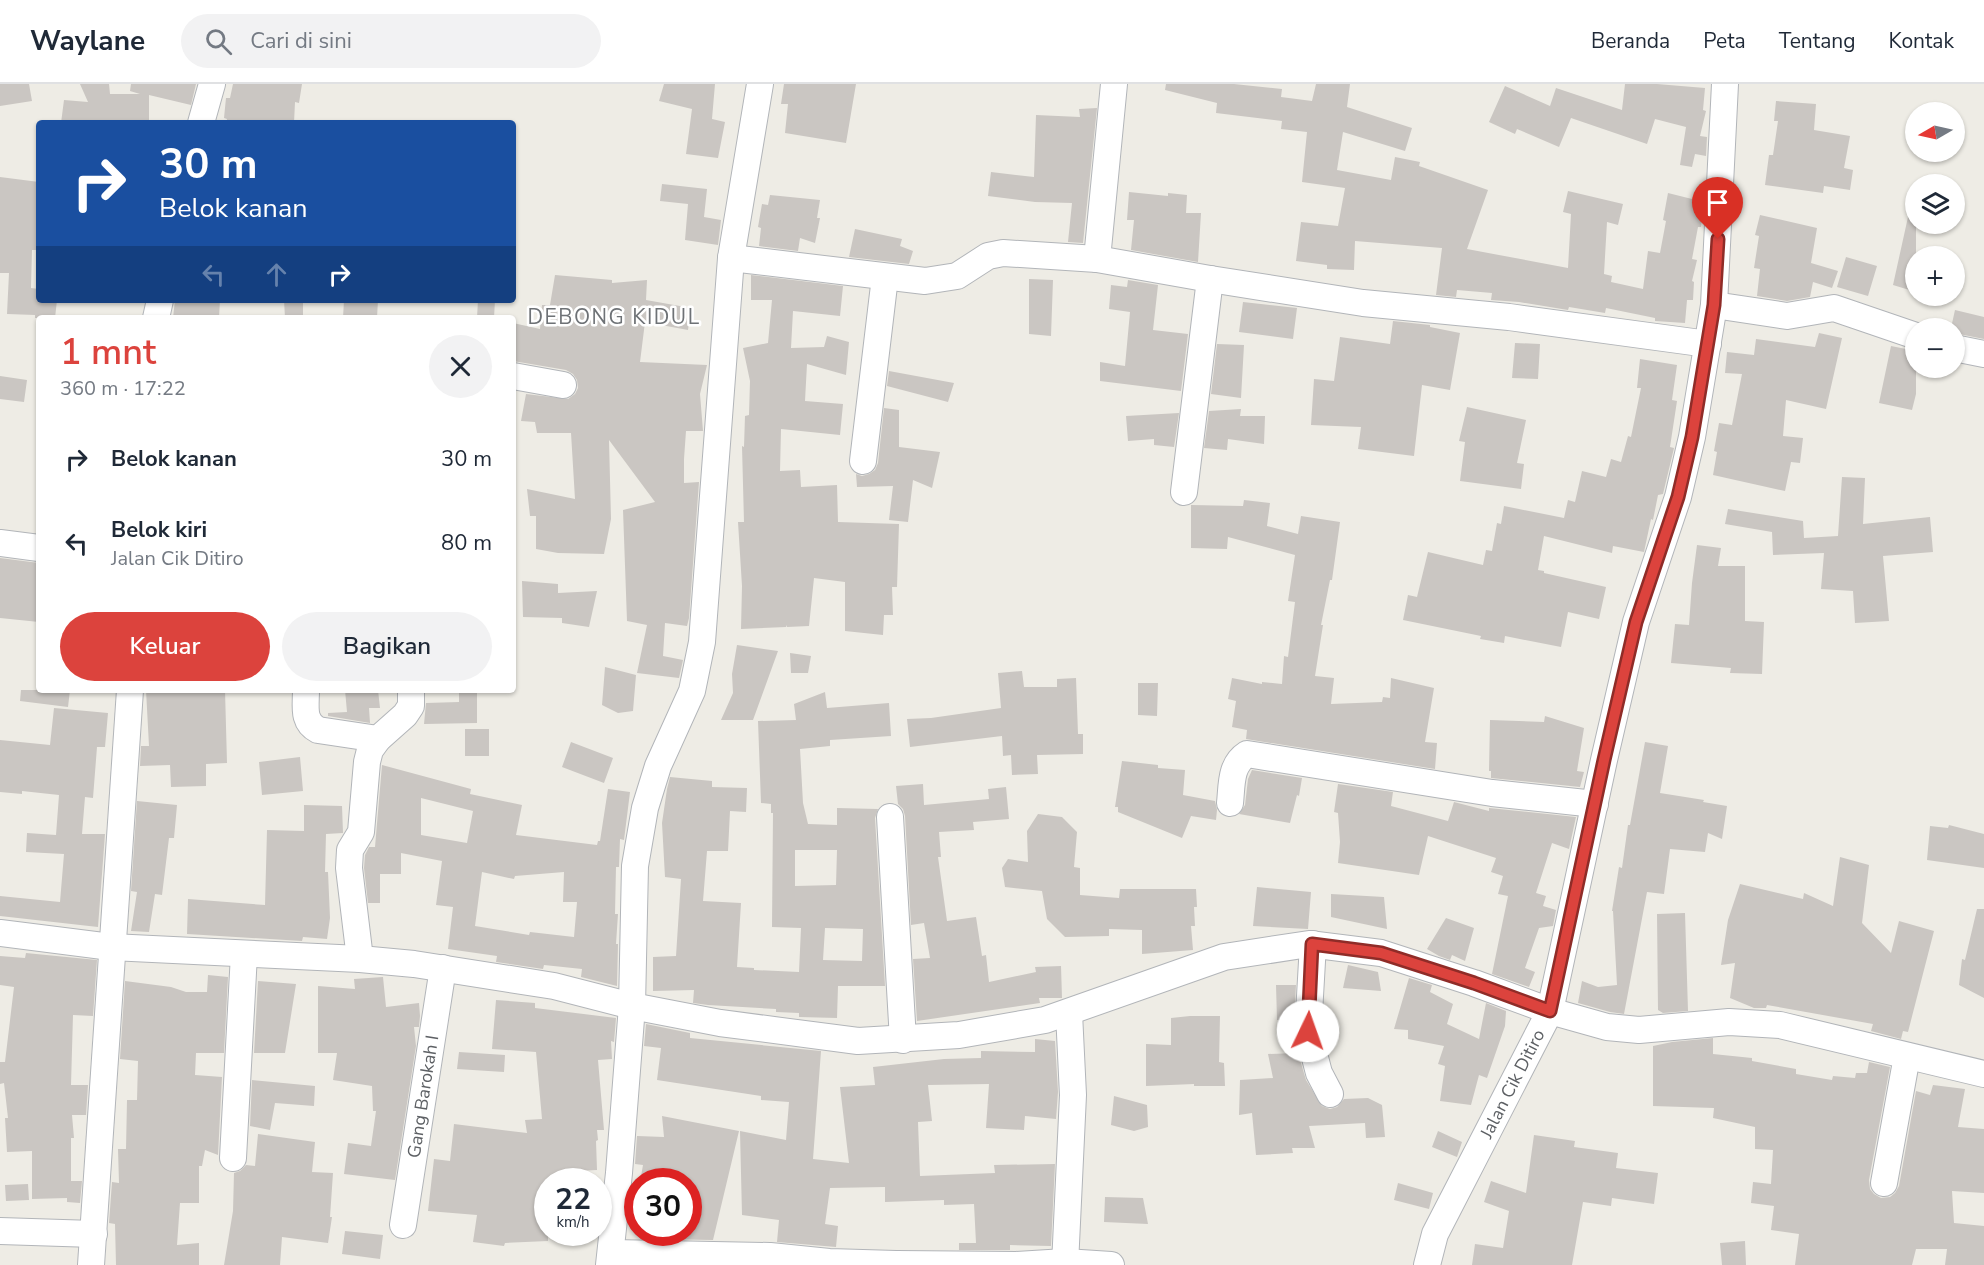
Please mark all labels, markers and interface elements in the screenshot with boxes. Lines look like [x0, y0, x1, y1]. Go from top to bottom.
search box [181, 14, 601, 68]
text: Waylane [30, 22, 145, 60]
icon: search [202, 25, 235, 58]
text: Cari di sini [250, 26, 352, 56]
text: Beranda [1591, 27, 1670, 55]
text: Peta [1703, 27, 1746, 55]
text: Tentang [1779, 27, 1856, 55]
text: Kontak [1889, 27, 1954, 55]
north arrow [1905, 102, 1965, 162]
map controls [1905, 102, 1965, 378]
text: 30 m [159, 136, 258, 193]
icon: right [60, 144, 138, 222]
button: layers [1905, 174, 1965, 234]
pin [1692, 177, 1743, 239]
icon: arrive [1701, 186, 1734, 219]
text: Belok kanan [159, 190, 308, 227]
button: + [1905, 246, 1965, 306]
icon: left [197, 258, 230, 291]
icon: ahead [260, 258, 293, 291]
icon: right [323, 258, 356, 291]
district label: DEBONG KIDUL [527, 303, 701, 331]
button: − [1905, 318, 1965, 378]
text: 1 mnt [60, 328, 156, 377]
button: close [429, 335, 492, 398]
text: 360 m · 17:22 [60, 375, 186, 402]
icon: right [60, 443, 93, 476]
text: Belok kanan [111, 444, 237, 474]
text: 30 m [441, 444, 492, 474]
text: Belok kiri [111, 515, 207, 545]
icon: left [60, 527, 93, 560]
text: 80 m [441, 528, 492, 558]
text: Jalan Cik Ditiro [111, 545, 244, 572]
button: Keluar [60, 612, 270, 681]
button: Bagikan [282, 612, 492, 681]
position arrow [1276, 999, 1340, 1063]
street label: Jalan Cik Ditiro [1474, 1025, 1551, 1143]
street label: Gang Barokah I [402, 1033, 444, 1160]
speed limit sign: 30 [624, 1168, 702, 1246]
text: 22 [555, 1179, 591, 1220]
text: km/h [556, 1212, 590, 1232]

